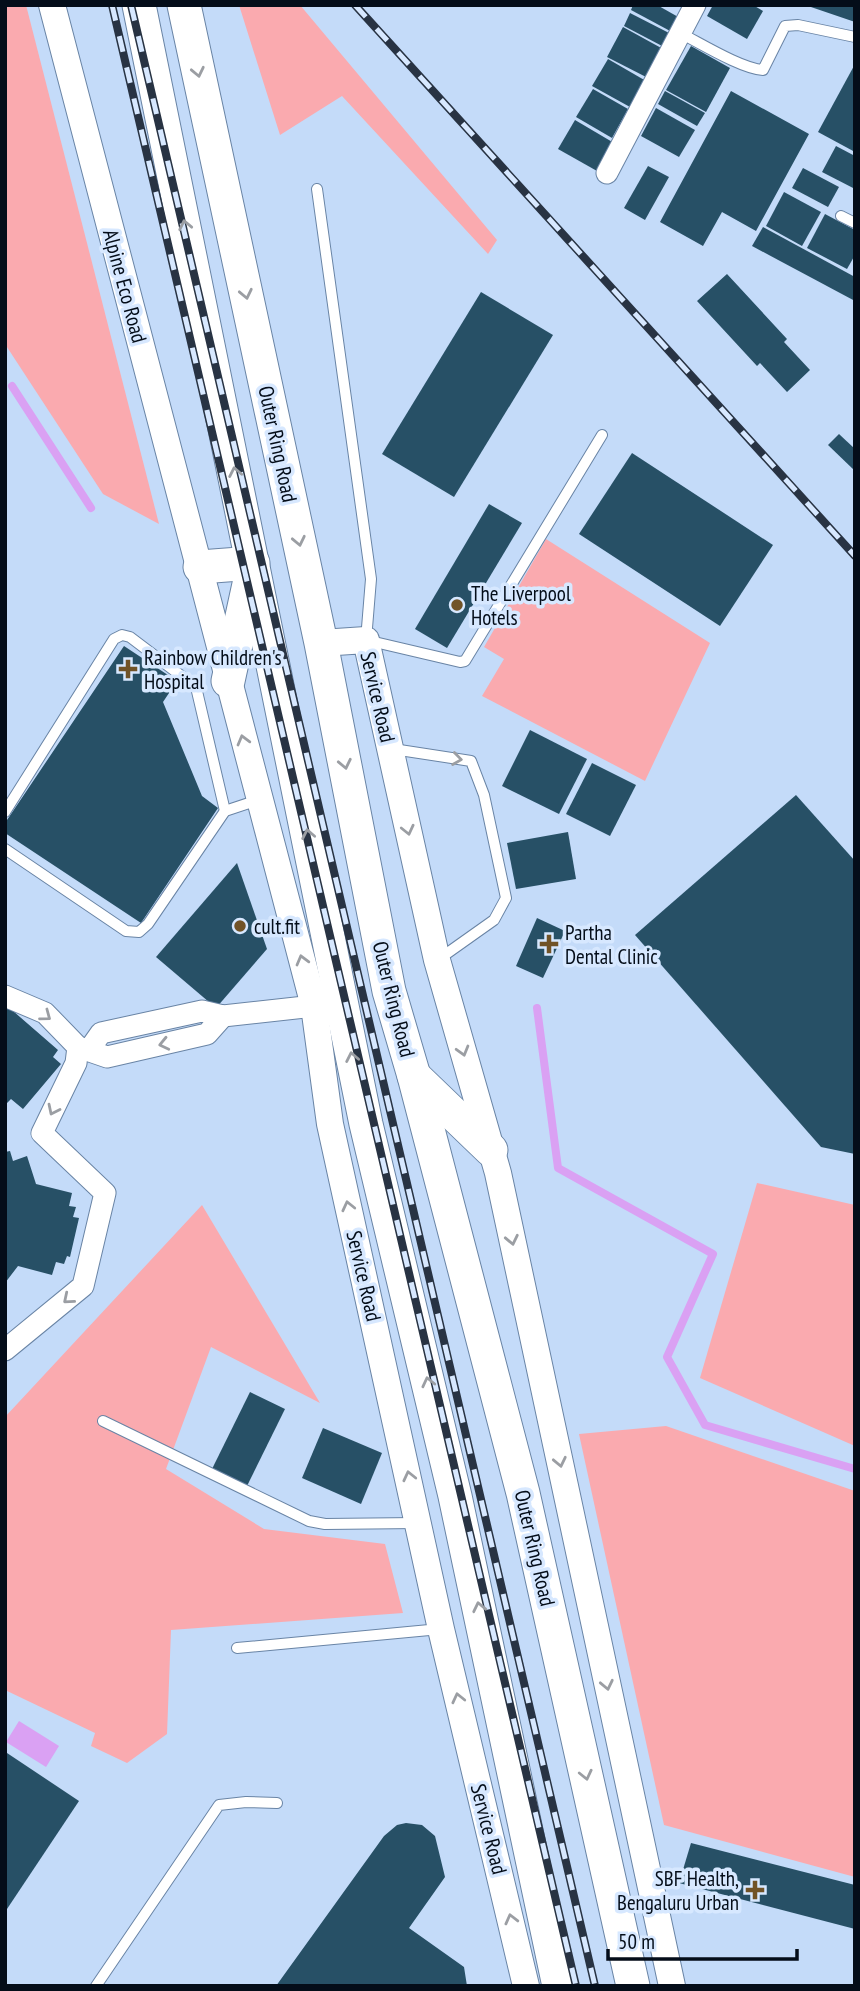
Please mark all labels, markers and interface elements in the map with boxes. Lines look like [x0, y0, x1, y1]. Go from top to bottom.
one-way arrow [190, 66, 204, 78]
one-way arrow [178, 219, 193, 231]
street label: Alpine Eco Road [97, 226, 153, 346]
one-way arrow [237, 288, 252, 300]
street label: Outer Ring Road [252, 383, 304, 505]
one-way arrow [228, 466, 243, 478]
one-way arrow [290, 535, 305, 547]
place label: The Liverpool Hotels [471, 580, 571, 631]
marker: The Liverpool Hotels [449, 597, 465, 613]
place label: Rainbow Children's Hospital [144, 644, 282, 695]
street label: Service Road [354, 649, 402, 745]
marker: Rainbow Children's Hospital [118, 659, 138, 679]
one-way arrow [236, 734, 251, 746]
one-way arrow [452, 751, 463, 766]
one-way arrow [337, 757, 351, 769]
one-way arrow [400, 824, 415, 836]
one-way arrow [301, 828, 316, 840]
place label: cult.fit [254, 913, 300, 940]
marker: cult.fit [232, 918, 248, 934]
place label: Partha Dental Clinic [565, 919, 658, 970]
marker: Partha Dental Clinic [539, 934, 559, 954]
street label: Outer Ring Road [367, 938, 421, 1060]
one-way arrow [295, 954, 310, 966]
one-way arrow [38, 1008, 50, 1020]
one-way arrow [158, 1035, 170, 1050]
one-way arrow [455, 1045, 469, 1057]
one-way arrow [346, 1051, 361, 1063]
one-way arrow [47, 1103, 61, 1115]
one-way arrow [342, 1200, 357, 1212]
street label: Service Road [340, 1228, 388, 1324]
one-way arrow [504, 1234, 519, 1246]
one-way arrow [63, 1290, 75, 1303]
one-way arrow [422, 1376, 436, 1388]
one-way arrow [551, 1456, 566, 1468]
one-way arrow [402, 1470, 417, 1482]
street label: Outer Ring Road [509, 1487, 561, 1609]
one-way arrow [473, 1601, 488, 1613]
one-way arrow [599, 1679, 614, 1691]
one-way arrow [451, 1692, 466, 1704]
one-way arrow [577, 1769, 592, 1781]
street label: Service Road [465, 1781, 513, 1877]
place label: SBF Health, Bengaluru Urban [617, 1865, 739, 1916]
marker: SBF Health, Bengaluru Urban [745, 1880, 765, 1900]
one-way arrow [505, 1913, 519, 1925]
scale bar [608, 1918, 797, 1962]
text: 50 m [618, 1928, 655, 1955]

